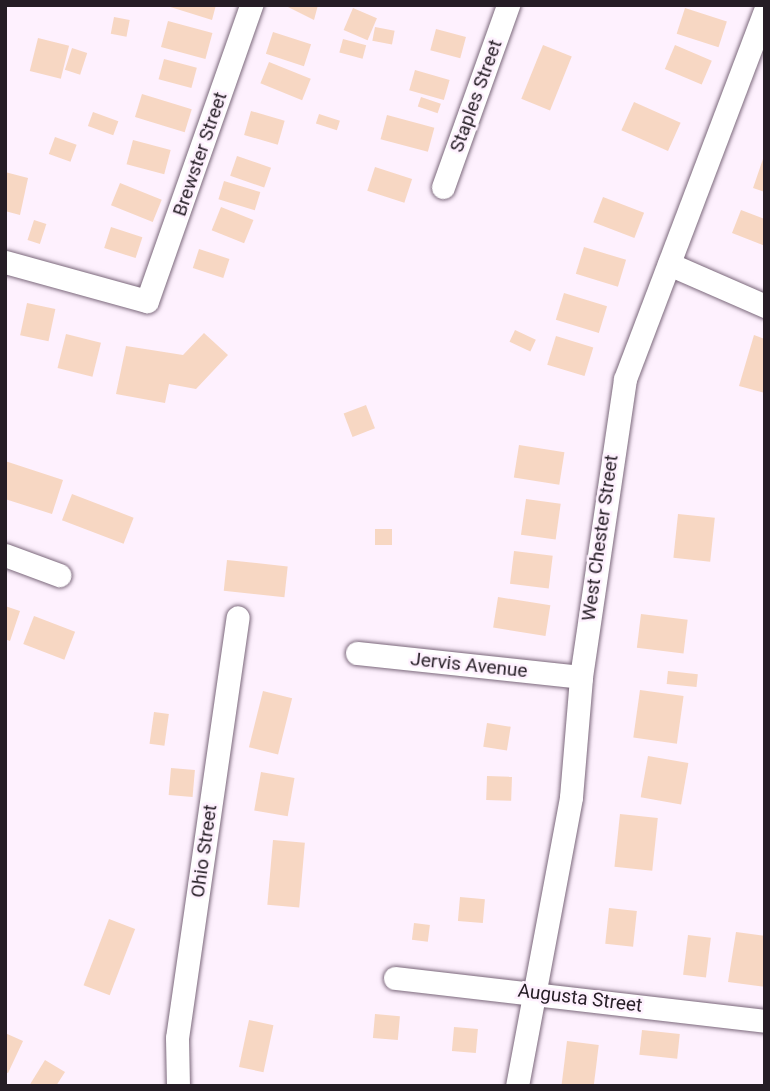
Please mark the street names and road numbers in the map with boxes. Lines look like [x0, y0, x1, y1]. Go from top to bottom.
street label: Staples Street [445, 37, 507, 155]
street label: Brewster Street [168, 89, 232, 219]
street label: West Chester Street [577, 453, 623, 623]
street label: Jervis Avenue [409, 648, 529, 682]
street label: Ohio Street [186, 803, 222, 899]
street label: Augusta Street [517, 979, 643, 1017]

